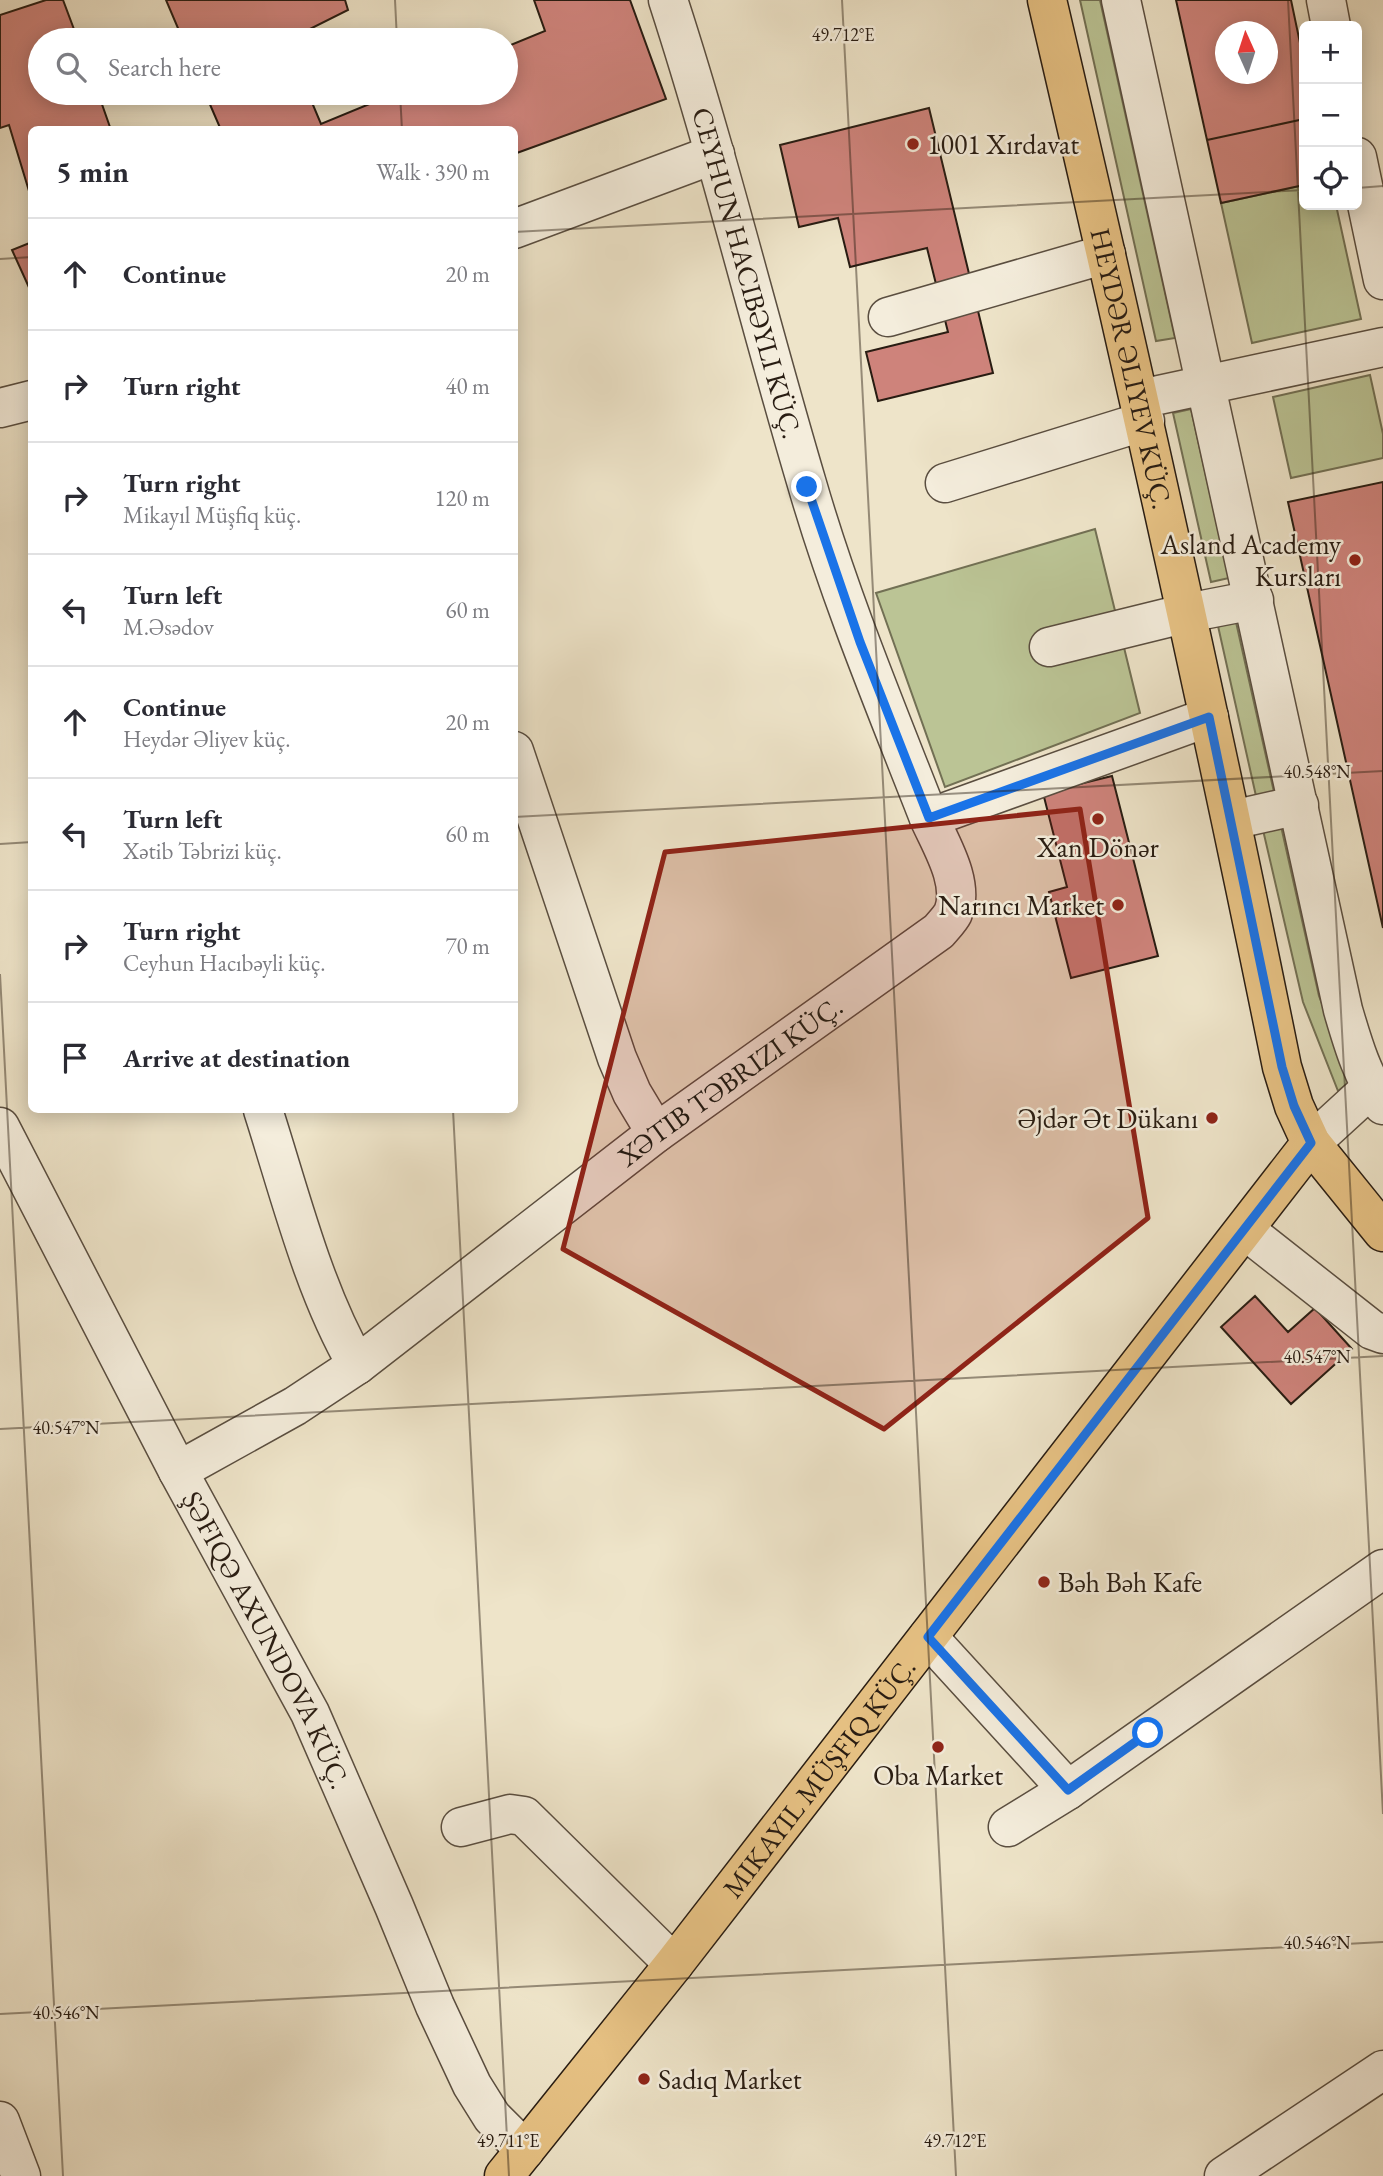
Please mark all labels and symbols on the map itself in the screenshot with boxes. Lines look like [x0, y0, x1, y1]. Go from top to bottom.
north arrow [1215, 21, 1278, 84]
text: 49.712°E [812, 23, 874, 46]
street label: CEYHUN HACIBƏYLI KÜÇ. [684, 103, 811, 442]
place label: 1001 Xırdavat [927, 126, 1079, 162]
marker: 1001 Xırdavat [905, 136, 921, 152]
street label: HEYDƏR ƏLIYEV KÜÇ. [1082, 224, 1181, 512]
route end [791, 471, 822, 502]
place label: Asland Academy Kursları [1160, 526, 1342, 594]
marker: Asland Academy Kursları [1347, 552, 1363, 568]
text: 40.548°N [1284, 760, 1351, 783]
marker: Xan Dönər [1090, 811, 1106, 827]
place label: Xan Dönər [1036, 829, 1160, 865]
place label: Narıncı Market [938, 887, 1104, 923]
marker: Narıncı Market [1110, 897, 1126, 913]
street label: XƏTIB TƏBRIZI KÜÇ. [609, 988, 849, 1175]
place label: Əjdər Ət Dükanı [1018, 1100, 1198, 1136]
marker: Əjdər Ət Dükanı [1204, 1110, 1220, 1126]
text: 40.547°N [1284, 1345, 1351, 1368]
text: 40.547°N [33, 1416, 100, 1439]
street label: ŞƏFIQƏ AXUNDOVA KÜÇ. [174, 1484, 359, 1794]
place label: Bəh Bəh Kafe [1058, 1564, 1202, 1600]
marker: Bəh Bəh Kafe [1036, 1574, 1052, 1590]
street label: MIKAYIL MÜŞFIQ KÜÇ. [714, 1650, 923, 1905]
route start [1132, 1717, 1163, 1748]
marker: Oba Market [930, 1739, 946, 1755]
place label: Oba Market [873, 1757, 1003, 1793]
text: 40.546°N [1284, 1931, 1351, 1954]
text: 40.546°N [33, 2001, 100, 2024]
place label: Sadıq Market [658, 2061, 802, 2097]
marker: Sadıq Market [636, 2071, 652, 2087]
text: 49.711°E [477, 2129, 539, 2152]
text: 49.712°E [924, 2129, 986, 2152]

